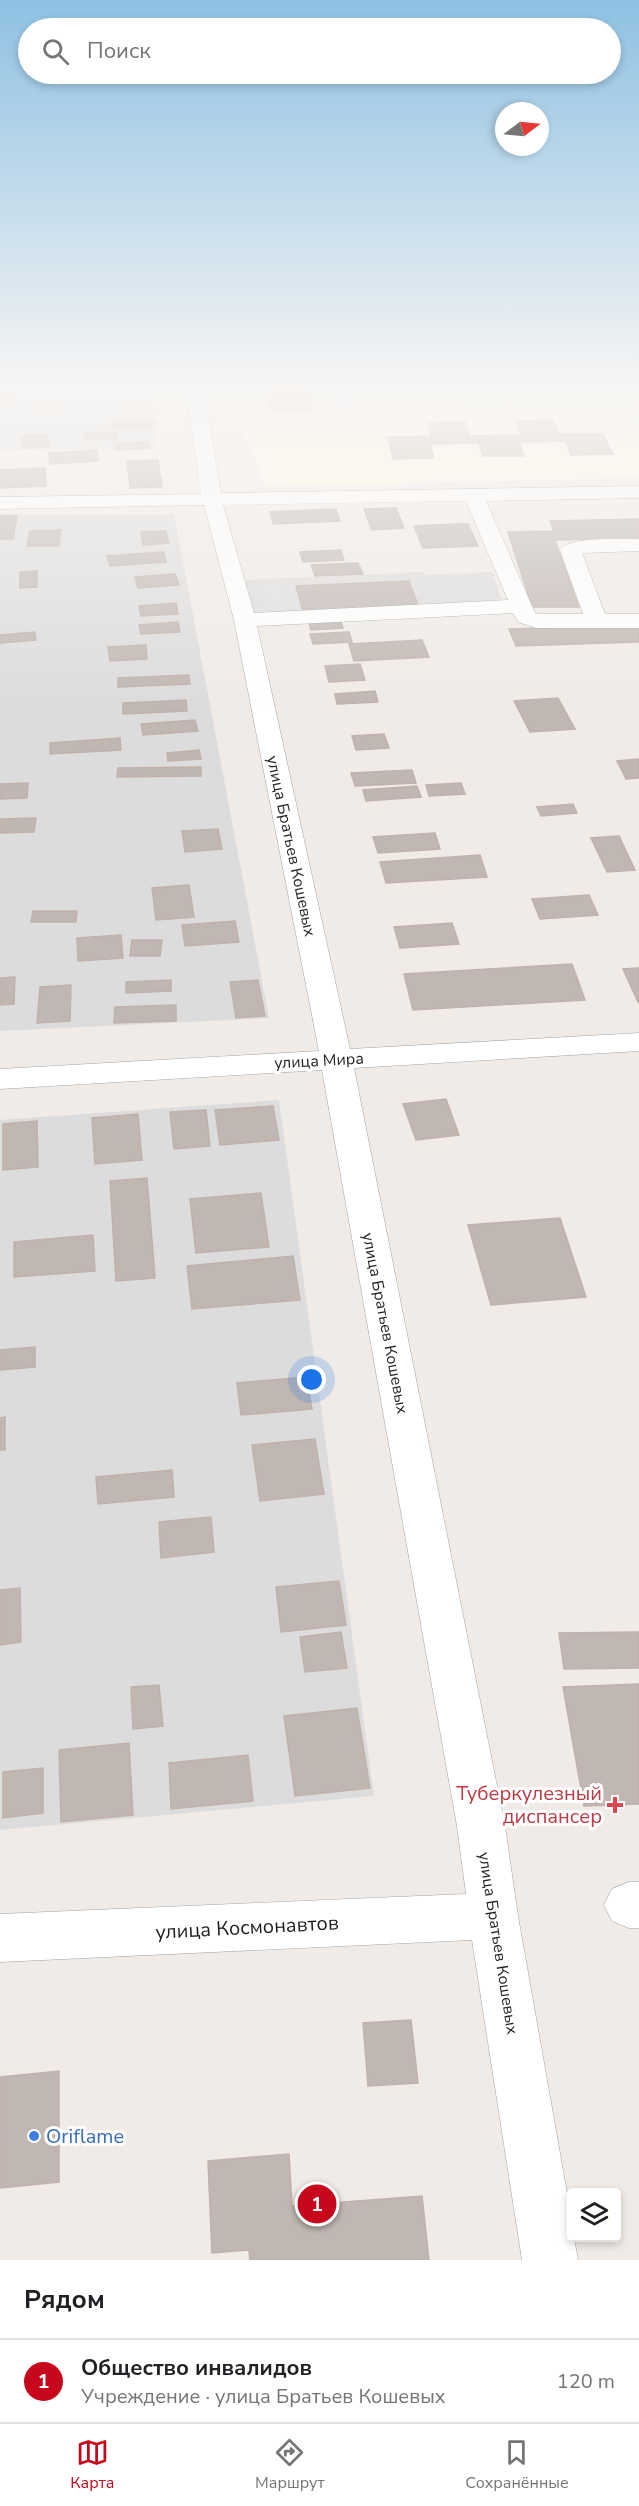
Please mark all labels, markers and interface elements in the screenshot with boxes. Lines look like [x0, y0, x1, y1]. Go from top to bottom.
search box [18, 18, 621, 84]
icon: search [39, 35, 72, 68]
text: Поиск [87, 36, 151, 66]
north arrow [495, 102, 549, 156]
street label: улица Братьев Кошевых [261, 754, 321, 939]
street label: улица Мира [274, 1048, 365, 1074]
street label: улица Братьев Кошевых [357, 1231, 413, 1416]
your location [297, 1365, 326, 1394]
place label: Туберкулезный диспансер [456, 1780, 602, 1830]
marker: Туберкулезный диспансер [606, 1796, 624, 1814]
street label: улица Братьев Кошевых [473, 1850, 523, 2036]
street label: улица Космонавтов [155, 1909, 339, 1946]
place label: Oriflame [46, 2123, 124, 2150]
marker: Oriflame [27, 2129, 41, 2143]
pin: 1 [298, 2182, 336, 2226]
map controls [567, 2188, 621, 2242]
button: layers [567, 2188, 621, 2242]
text: Рядом [24, 2282, 105, 2317]
text: Общество инвалидов [81, 2353, 312, 2383]
text: 1 [38, 2368, 50, 2395]
text: 120 m [557, 2368, 615, 2395]
text: Учреждение · улица Братьев Кошевых [81, 2383, 445, 2410]
tab: Карта [70, 2436, 114, 2494]
tab: Маршрут [255, 2436, 325, 2494]
tab: Сохранённые [465, 2436, 569, 2494]

